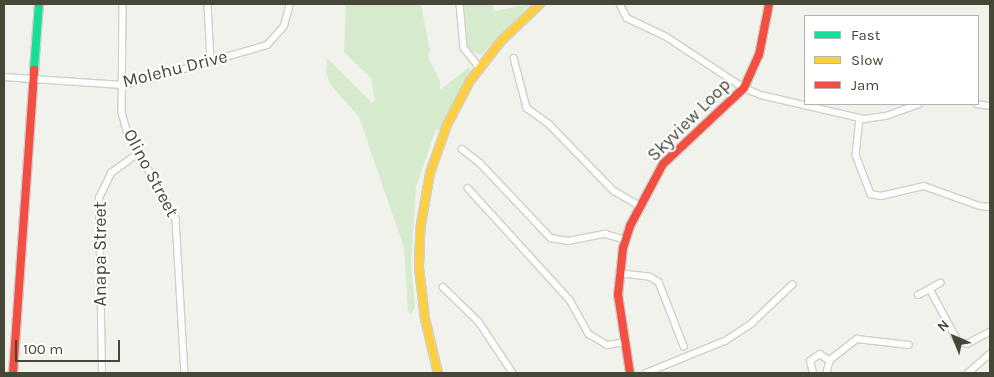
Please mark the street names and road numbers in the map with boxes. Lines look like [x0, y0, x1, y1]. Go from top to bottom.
street label: Molehu Drive [120, 46, 230, 92]
street label: Skyview Loop [643, 74, 735, 166]
street label: Olino Street [119, 125, 183, 221]
street label: Anapa Street [89, 201, 111, 307]

